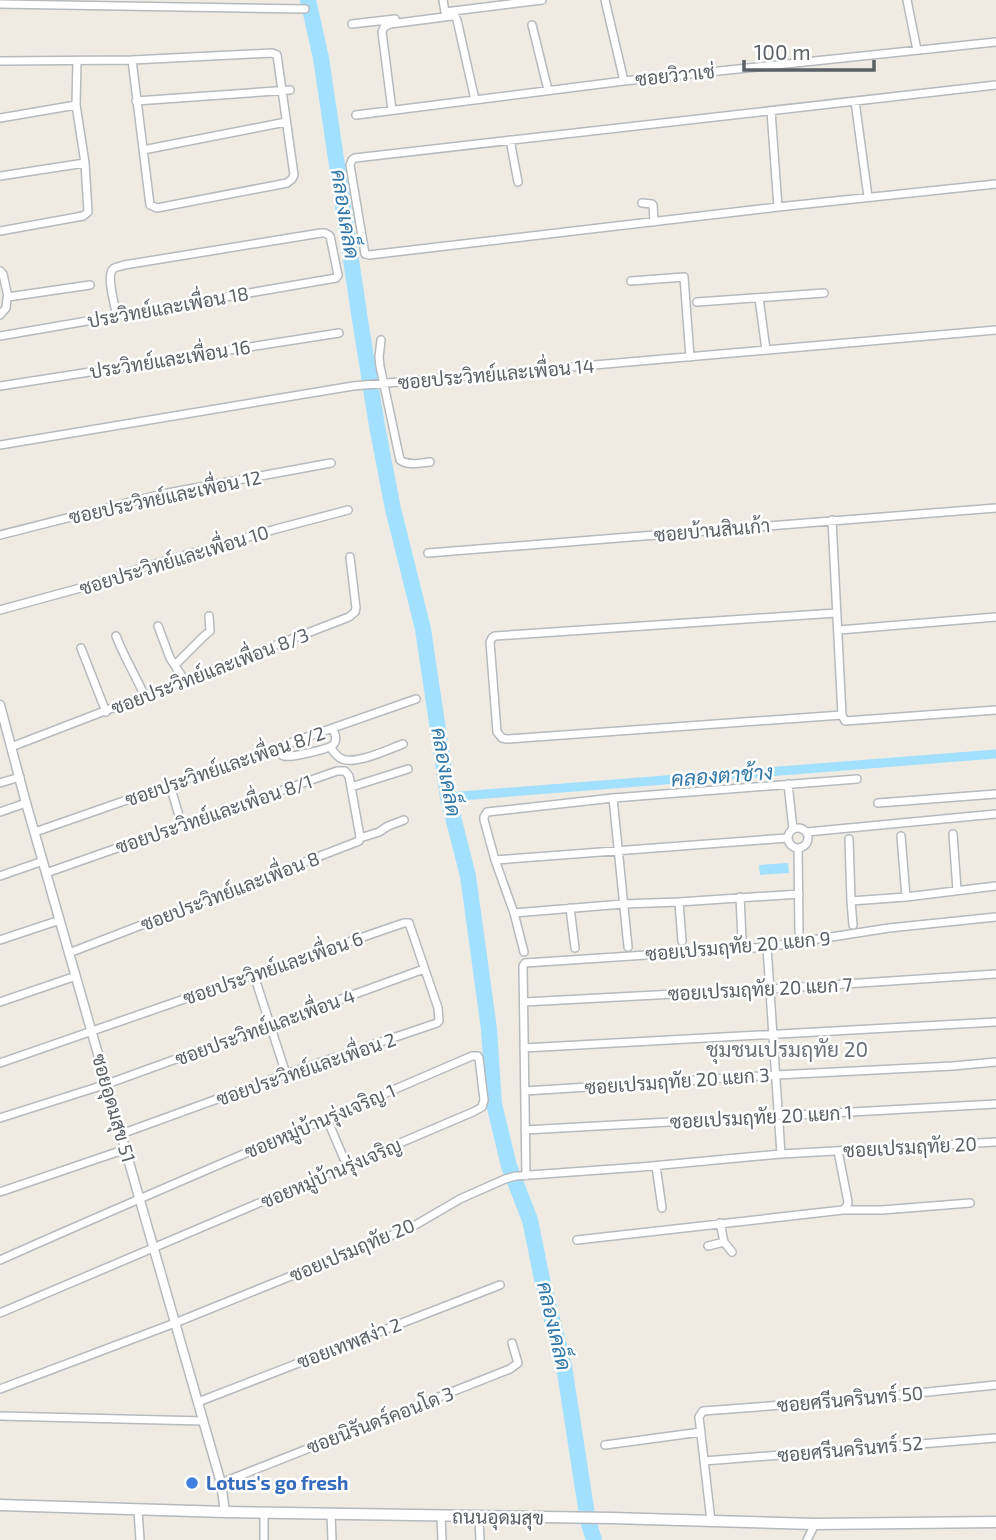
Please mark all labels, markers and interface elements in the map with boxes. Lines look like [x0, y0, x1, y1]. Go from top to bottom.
scale bar [744, 28, 874, 72]
text: 100 m [754, 39, 811, 64]
street label: ซอยวิวาเช่ [634, 59, 716, 90]
water label: คลองเคล็ด [327, 167, 367, 260]
street label: ประวิทย์และเพื่อน 18 [85, 276, 250, 332]
street label: ประวิทย์และเพื่อน 16 [87, 329, 252, 383]
street label: ซอยประวิทย์และเพื่อน 14 [396, 348, 595, 394]
street label: ซอยประวิทย์และเพื่อน 12 [66, 460, 263, 528]
street label: ซอยบ้านสินเก้า [653, 513, 771, 546]
street label: ซอยประวิทย์และเพื่อน 10 [75, 515, 271, 599]
street label: ซอยประวิทย์และเพื่อน 8/3 [106, 618, 312, 719]
street label: ซอยประวิทย์และเพื่อน 8/2 [120, 716, 328, 811]
water label: คลองเคล็ด [427, 725, 469, 818]
water label: คลองตาช้าง [670, 758, 774, 791]
street label: ซอยประวิทย์และเพื่อน 8/1 [111, 764, 315, 858]
street label: ซอยประวิทย์และเพื่อน 8 [136, 841, 322, 935]
street label: ซอยประวิทย์และเพื่อน 6 [178, 921, 366, 1009]
street label: ซอยเปรมฤทัย 20 แยก 9 [644, 926, 832, 966]
street label: ซอยเปรมฤทัย 20 แยก 7 [667, 972, 853, 1006]
street label: ซอยประวิทย์และเพื่อน 4 [170, 979, 358, 1070]
street label: ซอยประวิทย์และเพื่อน 2 [211, 1022, 399, 1110]
district label: ชุมชนเปรมฤทัย 20 [706, 1036, 868, 1064]
street label: ซอยอุดมสุข 51 [86, 1051, 141, 1165]
street label: ซอยเปรมฤทัย 20 แยก 3 [584, 1063, 770, 1099]
street label: ซอยหมู่บ้านรุ่งเจริญ 1 [241, 1078, 400, 1166]
street label: ซอยเปรมฤทัย 20 แยก 1 [669, 1100, 853, 1134]
street label: ซอยเปรมฤทัย 20 [843, 1132, 977, 1162]
street label: ซอยหมู่บ้านรุ่งเจริญ [257, 1133, 406, 1215]
street label: ซอยเปรมฤทัย 20 [286, 1213, 418, 1287]
water label: คลองเคล็ด [533, 1279, 579, 1373]
street label: ซอยเทพสง่า 2 [294, 1312, 404, 1373]
street label: ซอยนิรันดร์คอนโด 3 [303, 1381, 457, 1458]
street label: ซอยศรีนครินทร์ 50 [776, 1381, 924, 1416]
street label: ซอยศรีนครินทร์ 52 [776, 1431, 924, 1466]
place label: Lotus's go fresh [206, 1471, 349, 1494]
marker: Lotus's go fresh [184, 1475, 200, 1491]
street label: ถนนอุดมสุข [452, 1504, 544, 1531]

